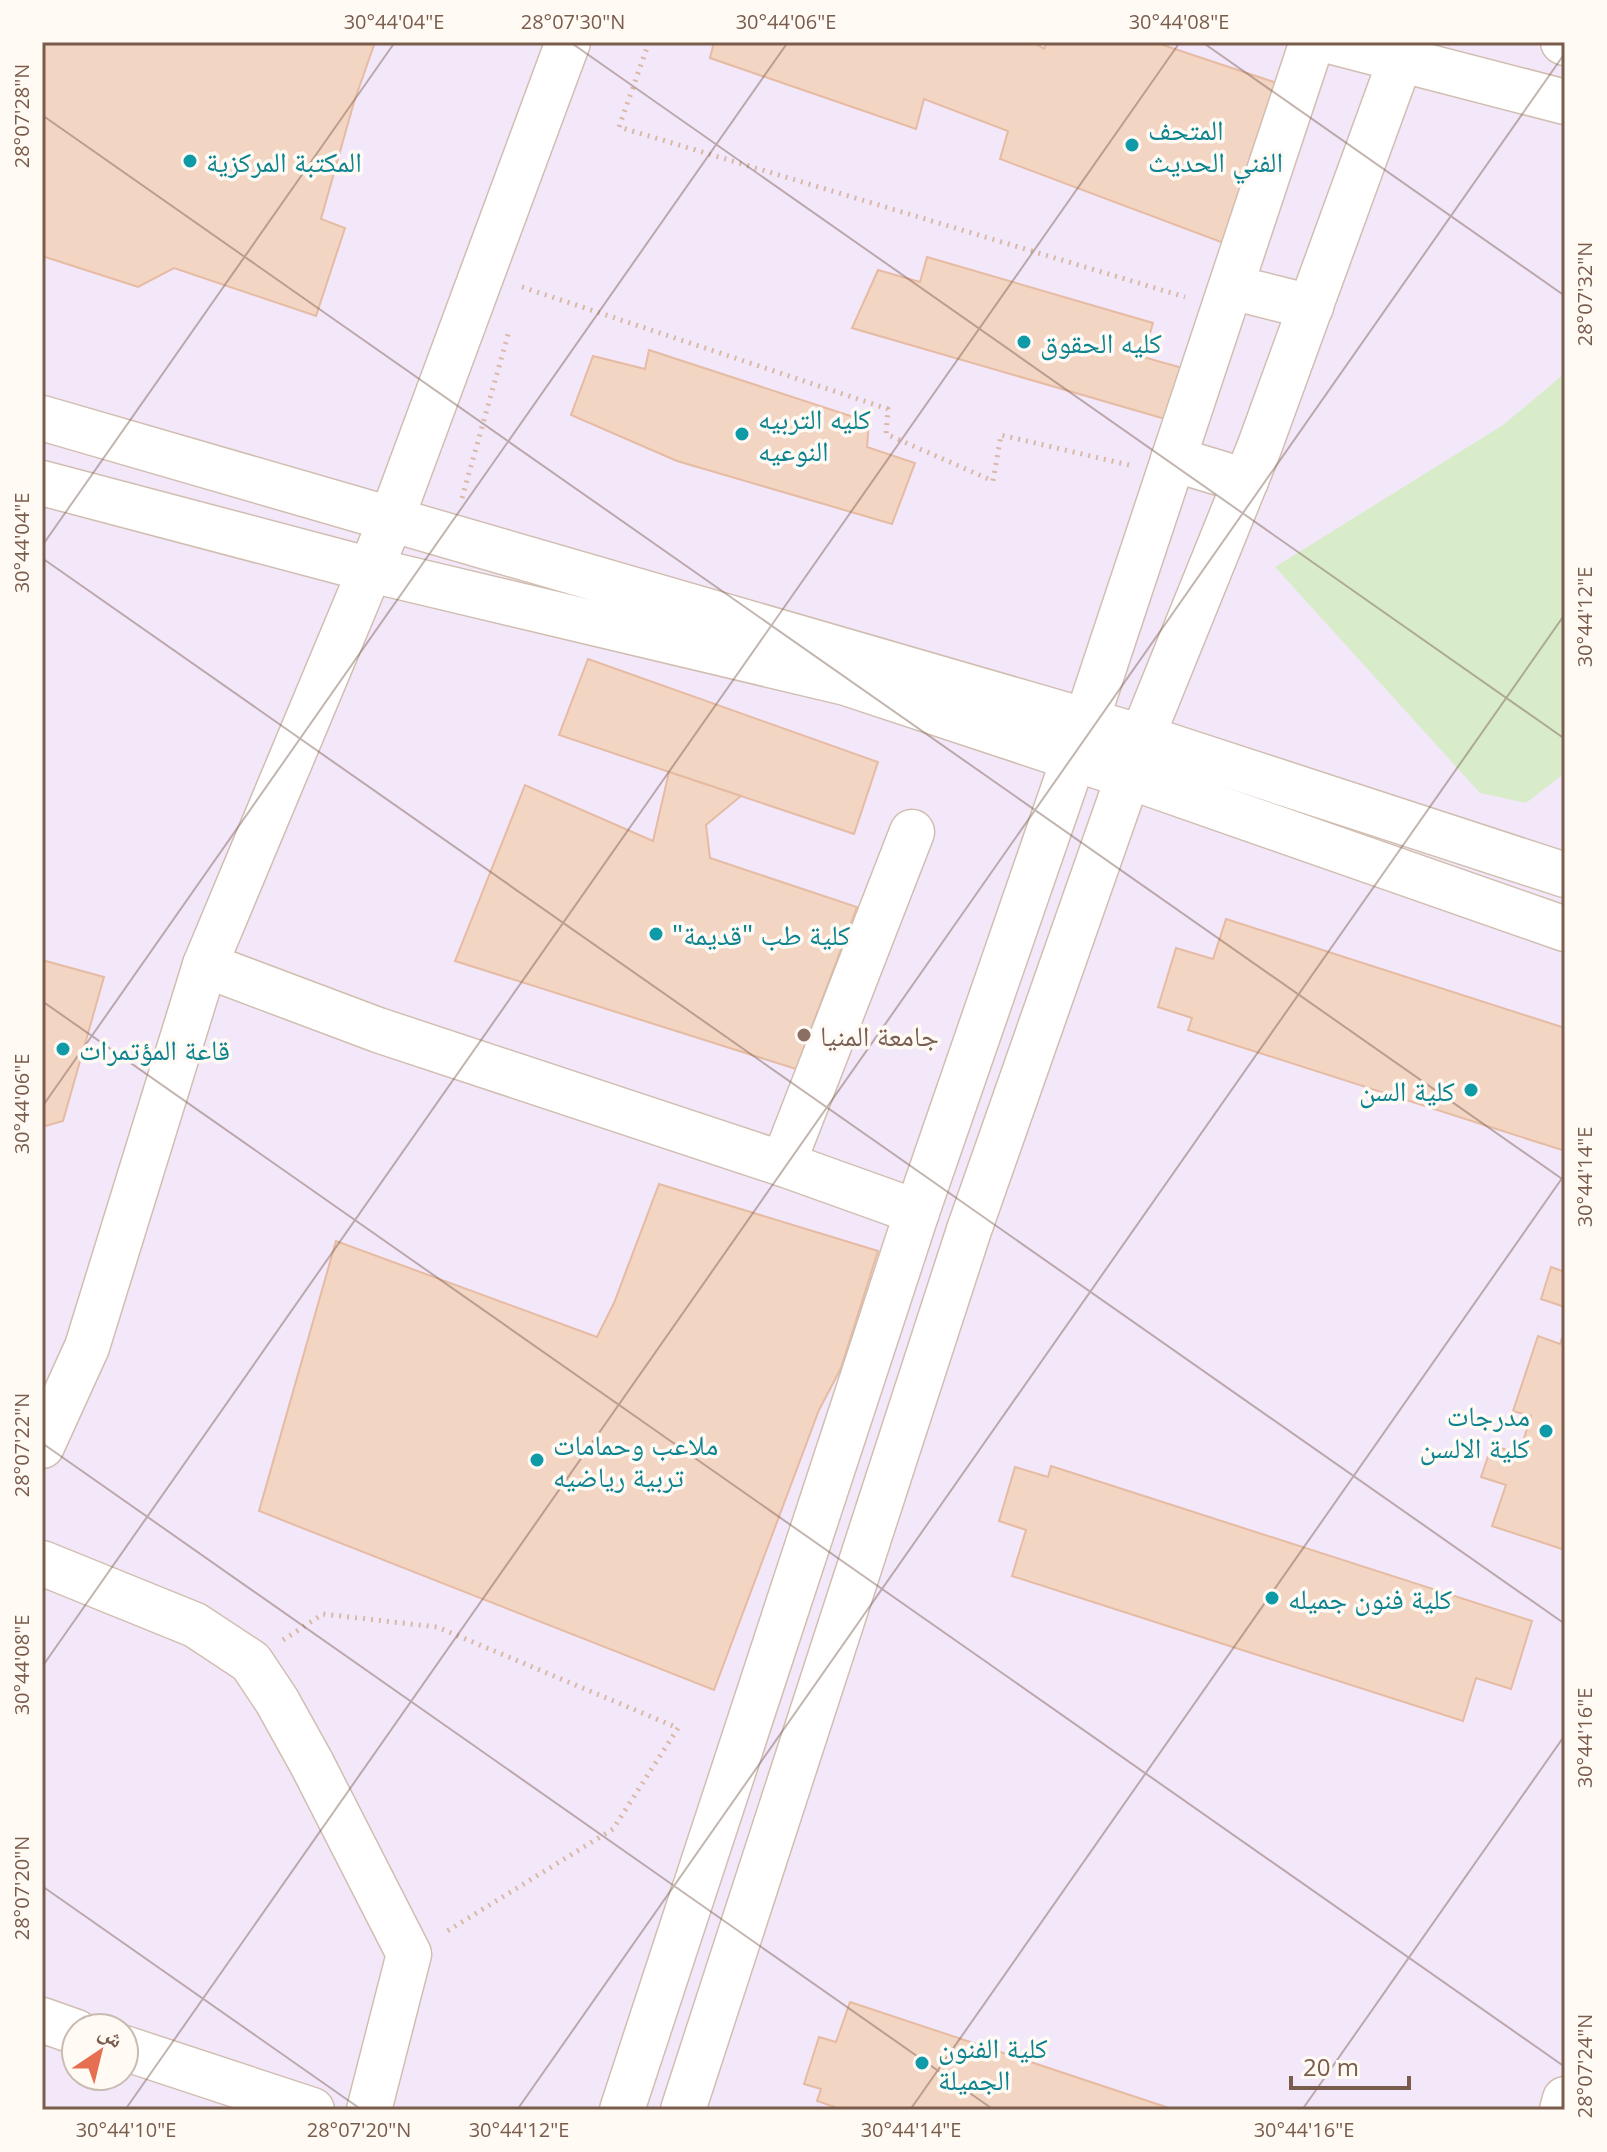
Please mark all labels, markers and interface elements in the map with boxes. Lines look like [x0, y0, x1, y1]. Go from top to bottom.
text: 30°44'04"E [344, 8, 444, 35]
text: 28°07'30"N [521, 8, 625, 35]
text: 30°44'06"E [736, 8, 836, 35]
text: 30°44'08"E [1129, 8, 1229, 35]
text: 28°07'28"N [8, 64, 35, 168]
place label: المتحف الفني الحديث [1148, 110, 1283, 185]
marker: المتحف الفني الحديث [1123, 136, 1141, 154]
place label: المكتبة المركزية [206, 142, 362, 180]
marker: المكتبة المركزية [181, 152, 199, 170]
text: 28°07'32"N [1571, 242, 1598, 346]
place label: كليه الحقوق [1040, 323, 1162, 361]
marker: كليه الحقوق [1015, 333, 1033, 351]
place label: كليه التربيه النوعيه [758, 399, 871, 469]
marker: كليه التربيه النوعيه [733, 425, 751, 443]
text: 30°44'04"E [8, 493, 35, 593]
text: 30°44'12"E [1571, 567, 1598, 667]
place label: "كلية طب "قديمة [672, 915, 851, 953]
marker: "كلية طب "قديمة [647, 925, 665, 943]
place label: جامعة المنيا [820, 1016, 939, 1054]
marker: جامعة المنيا [795, 1026, 813, 1044]
place label: قاعة المؤتمرات [79, 1030, 230, 1068]
marker: قاعة المؤتمرات [54, 1040, 72, 1058]
text: 30°44'06"E [8, 1054, 35, 1154]
place label: كلية السن [1359, 1071, 1455, 1109]
marker: كلية السن [1462, 1081, 1480, 1099]
text: 30°44'14"E [1571, 1127, 1598, 1227]
text: 28°07'22"N [8, 1393, 35, 1497]
place label: مدرجات كلية الالسن [1419, 1396, 1530, 1466]
marker: مدرجات كلية الالسن [1537, 1422, 1555, 1440]
place label: ملاعب وحمامات تربية رياضيه [553, 1425, 718, 1495]
marker: ملاعب وحمامات تربية رياضيه [528, 1451, 546, 1469]
place label: كلية فنون جميله [1288, 1579, 1453, 1617]
marker: كلية فنون جميله [1263, 1589, 1281, 1607]
text: 30°44'08"E [8, 1615, 35, 1715]
text: 30°44'16"E [1571, 1688, 1598, 1788]
text: 28°07'20"N [8, 1836, 35, 1940]
north arrow [60, 2012, 140, 2092]
text: 28°07'24"N [1571, 2014, 1598, 2118]
text: ش [94, 2016, 130, 2054]
place label: كلية الفنون الجميلة [938, 2028, 1048, 2098]
scale bar [1291, 2040, 1409, 2090]
text: 20 m [1303, 2050, 1359, 2083]
marker: كلية الفنون الجميلة [913, 2054, 931, 2072]
text: 30°44'10"E [76, 2116, 176, 2143]
text: 28°07'20"N [307, 2116, 411, 2143]
text: 30°44'12"E [469, 2116, 569, 2143]
text: 30°44'14"E [861, 2116, 961, 2143]
text: 30°44'16"E [1254, 2116, 1354, 2143]

